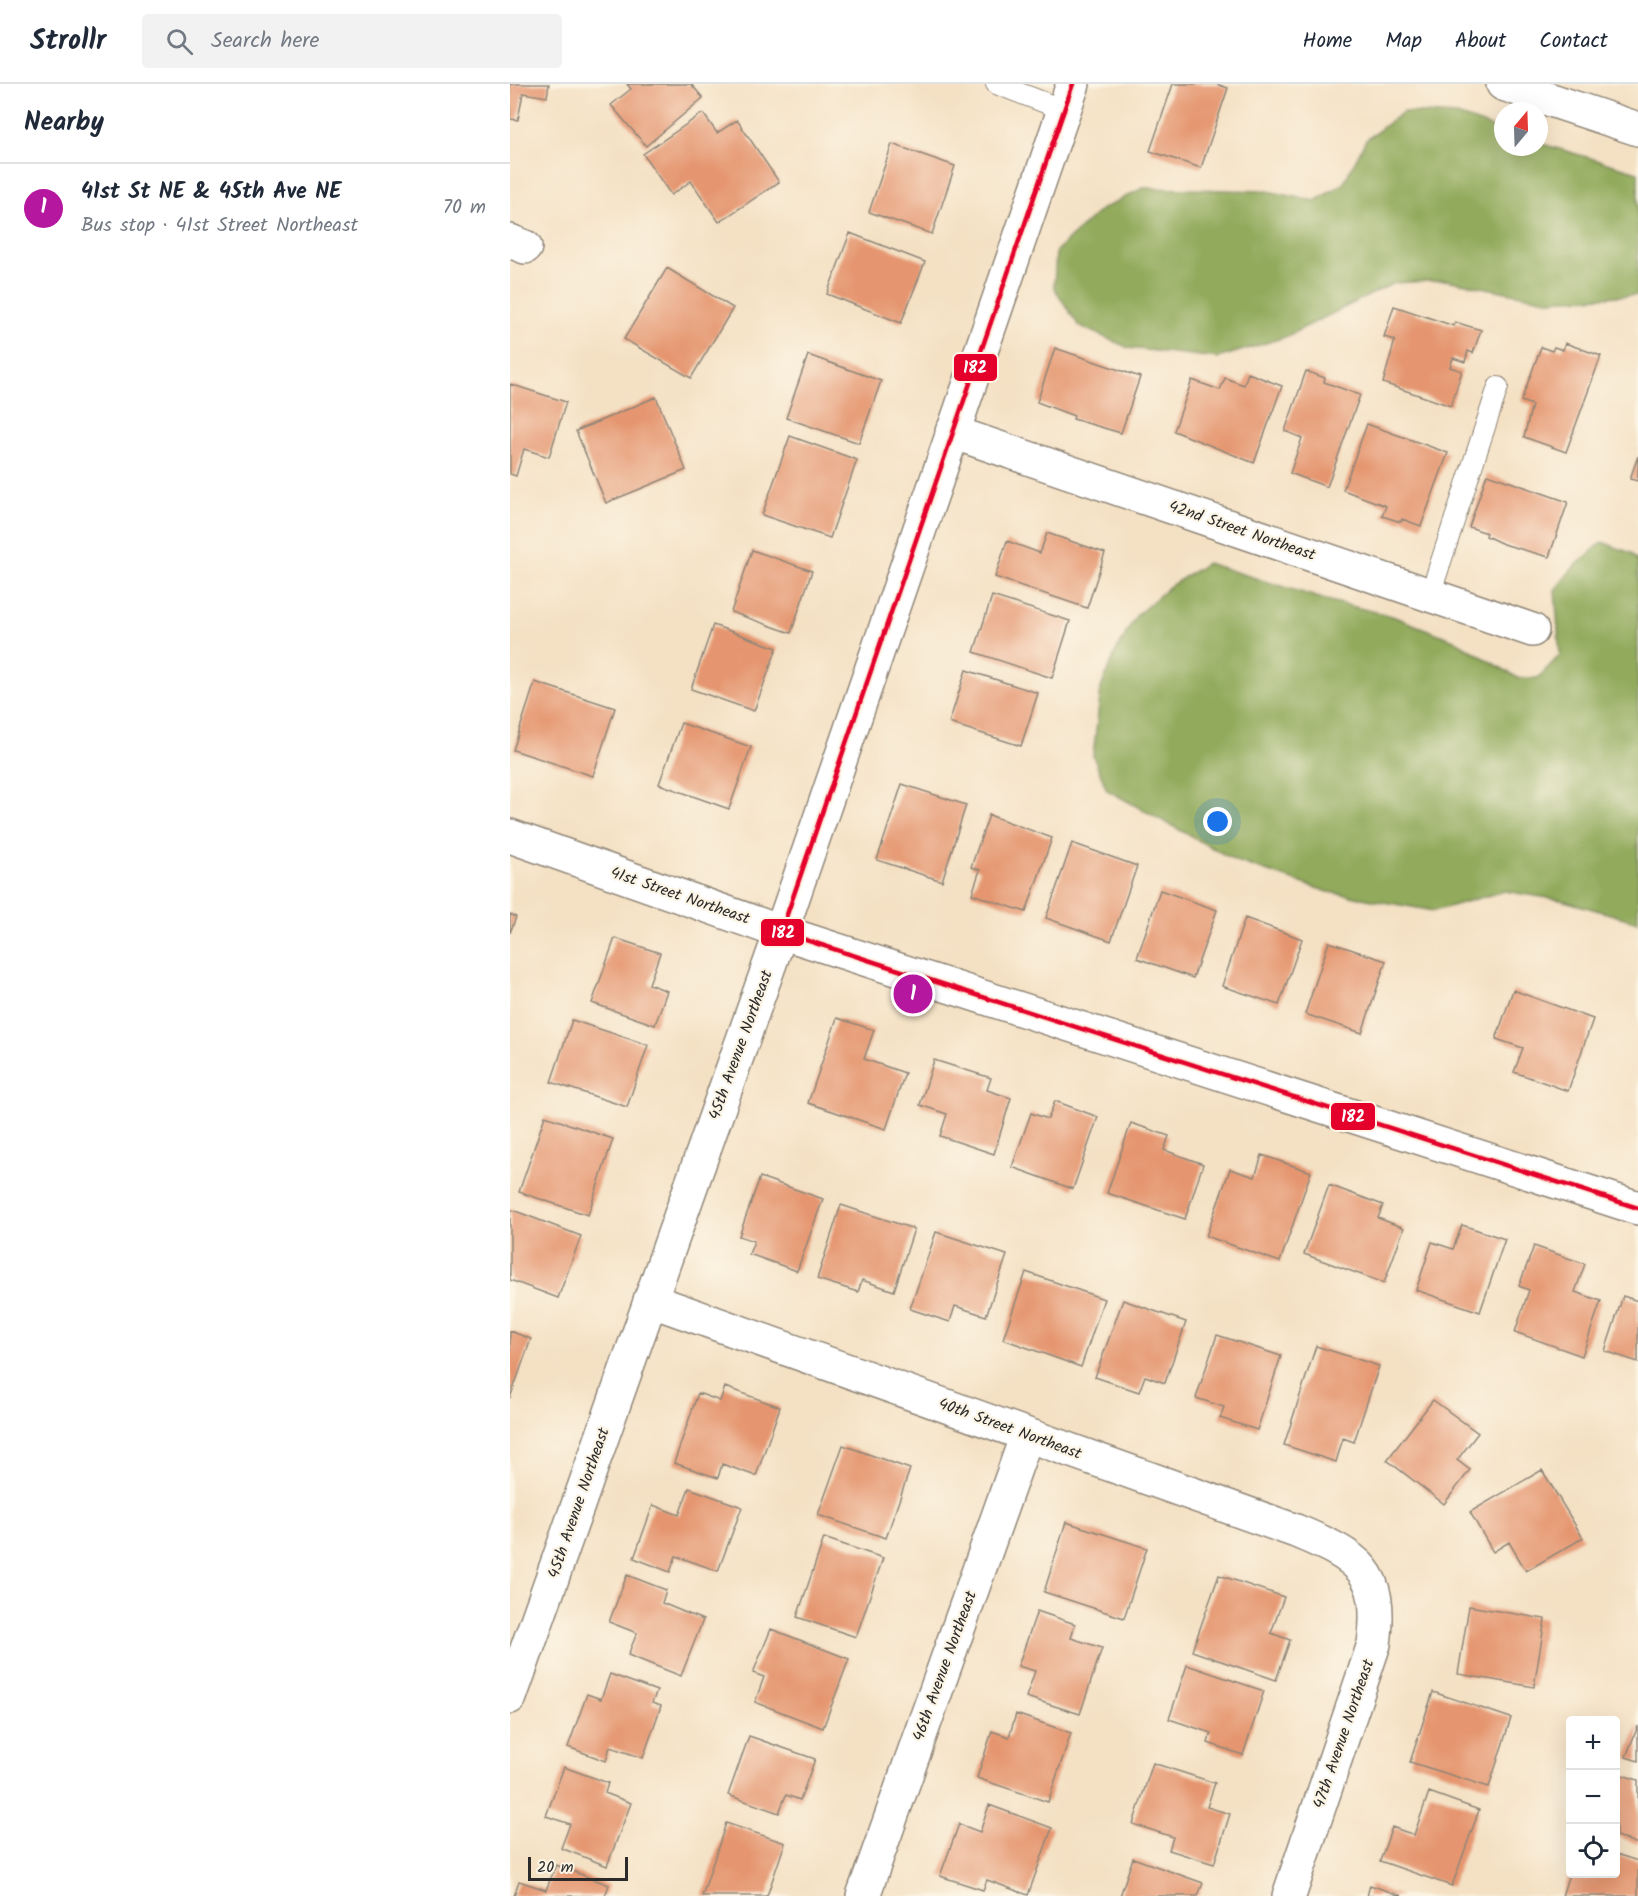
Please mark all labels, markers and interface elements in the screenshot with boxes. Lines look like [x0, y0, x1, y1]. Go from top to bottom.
search box [142, 14, 562, 68]
text: Strollr [30, 19, 106, 64]
text: Search here [211, 24, 320, 59]
icon: search [163, 25, 196, 58]
text: Home [1303, 25, 1352, 58]
text: Map [1385, 25, 1422, 58]
text: About [1455, 25, 1506, 58]
text: Contact [1539, 25, 1608, 58]
text: Nearby [24, 102, 104, 144]
north arrow [1494, 102, 1548, 156]
text: 41st St NE & 45th Ave NE [81, 175, 341, 210]
text: 1 [40, 192, 47, 224]
text: 70 m [443, 192, 486, 224]
text: Bus stop · 41st Street Northeast [81, 210, 358, 242]
line badge: 182 [953, 353, 998, 382]
text: 182 [963, 356, 987, 381]
street label: 42nd Street Northeast [1165, 494, 1320, 568]
your location [1203, 807, 1232, 836]
street label: 41st Street Northeast [607, 860, 754, 932]
line badge: 182 [760, 918, 805, 947]
text: 182 [771, 921, 795, 946]
street label: 45th Avenue Northeast [702, 966, 780, 1123]
pin: 1 [894, 972, 932, 1016]
line badge: 182 [1330, 1102, 1376, 1131]
text: 182 [1341, 1105, 1365, 1130]
street label: 40th Street Northeast [935, 1391, 1086, 1467]
street label: 45th Avenue Northeast [541, 1423, 617, 1582]
street label: 46th Avenue Northeast [906, 1587, 984, 1745]
street label: 47th Avenue Northeast [1307, 1655, 1382, 1812]
map controls [1566, 1716, 1620, 1878]
button: + [1566, 1716, 1620, 1770]
button: − [1566, 1770, 1620, 1824]
button: locate [1566, 1824, 1620, 1878]
scale bar [528, 1854, 628, 1882]
text: 20 m [537, 1855, 573, 1880]

